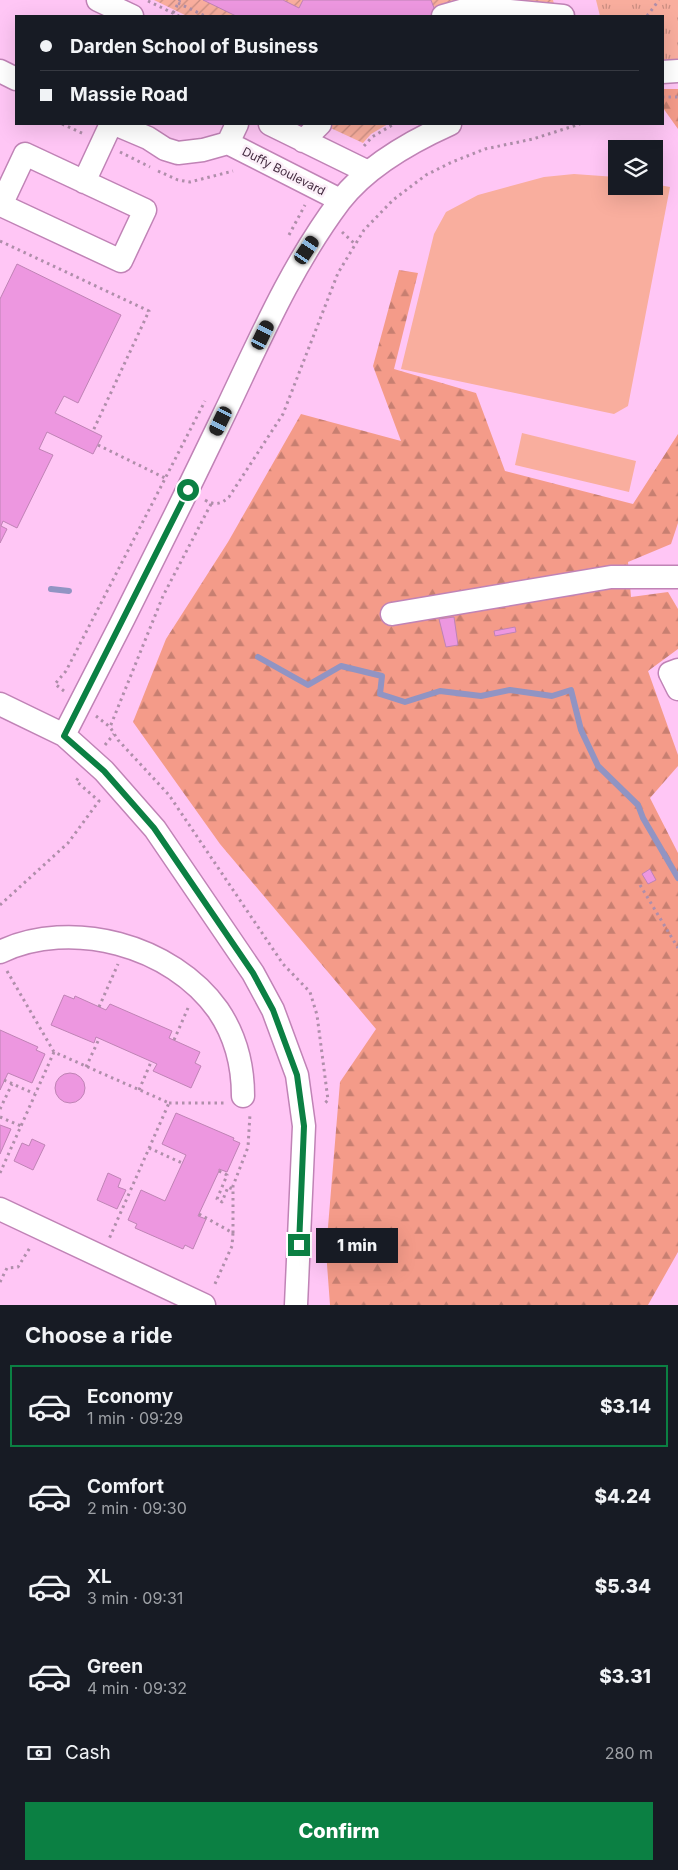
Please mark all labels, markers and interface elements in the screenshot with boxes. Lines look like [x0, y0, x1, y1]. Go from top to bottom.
text: Darden School of Business [70, 35, 318, 58]
text: Massie Road [70, 83, 188, 106]
map controls [608, 140, 663, 195]
button: layers [608, 140, 663, 195]
street label: Duffy Boulevard [240, 144, 328, 198]
car [292, 233, 321, 267]
car [249, 318, 276, 352]
car [207, 404, 234, 438]
route start [177, 479, 199, 501]
callout: 1 min [316, 1228, 399, 1262]
route end [288, 1234, 310, 1256]
text: 1 min [337, 1235, 377, 1255]
text: Choose a ride [25, 1322, 173, 1348]
icon: car [27, 1384, 72, 1429]
text: Economy [87, 1385, 173, 1408]
text: $3.14 [600, 1395, 651, 1418]
text: 1 min · 09:29 [87, 1408, 183, 1428]
icon: car [27, 1474, 72, 1519]
text: Comfort [87, 1475, 164, 1498]
text: $4.24 [594, 1485, 651, 1508]
text: 2 min · 09:30 [87, 1498, 187, 1518]
icon: car [27, 1564, 72, 1609]
text: XL [87, 1565, 112, 1588]
text: $5.34 [595, 1575, 651, 1598]
text: 3 min · 09:31 [87, 1588, 183, 1608]
icon: car [27, 1654, 72, 1699]
text: Green [87, 1655, 143, 1678]
text: $3.31 [599, 1665, 651, 1688]
text: 4 min · 09:32 [87, 1678, 187, 1698]
icon: cash [25, 1739, 53, 1767]
text: Cash [65, 1741, 111, 1764]
text: 280 m [605, 1743, 653, 1763]
button: Confirm [25, 1802, 653, 1860]

